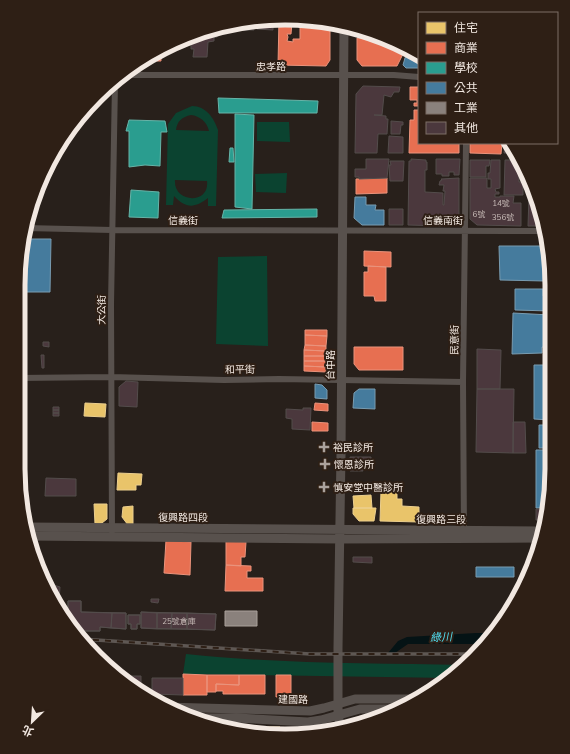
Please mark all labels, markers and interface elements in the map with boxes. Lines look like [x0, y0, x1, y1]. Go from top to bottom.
legend [418, 12, 558, 144]
text: 住宅 [454, 20, 478, 35]
text: 商業 [454, 40, 478, 55]
street label: 忠孝路 [256, 60, 286, 73]
text: 學校 [454, 60, 478, 75]
text: 公共 [454, 80, 478, 95]
text: 工業 [454, 100, 478, 115]
text: 其他 [454, 120, 478, 135]
house number: 14號 [492, 198, 510, 208]
house number: 6號 [473, 209, 485, 219]
house number: 356號 [492, 212, 514, 222]
street label: 信義街 [168, 214, 198, 227]
street label: 信義南街 [423, 214, 463, 227]
street label: 大公街 [95, 295, 108, 325]
street label: 民意街 [448, 325, 461, 355]
street label: 台中路 [324, 350, 337, 380]
street label: 和平街 [225, 363, 255, 376]
marker: 裕民診所 [318, 441, 330, 453]
place label: 裕民診所 [333, 441, 373, 454]
marker: 懷恩診所 [319, 458, 331, 470]
place label: 懷恩診所 [334, 458, 374, 471]
marker: 慎安堂中醫診所 [318, 481, 330, 493]
place label: 慎安堂中醫診所 [333, 481, 403, 494]
street label: 復興路四段 [158, 511, 208, 524]
street label: 復興路三段 [416, 513, 466, 526]
house number: 25號倉庫 [162, 616, 196, 626]
water label: 綠川 [430, 629, 453, 645]
street label: 建國路 [278, 693, 308, 706]
north arrow [12, 702, 52, 742]
text: 北 [20, 722, 36, 740]

